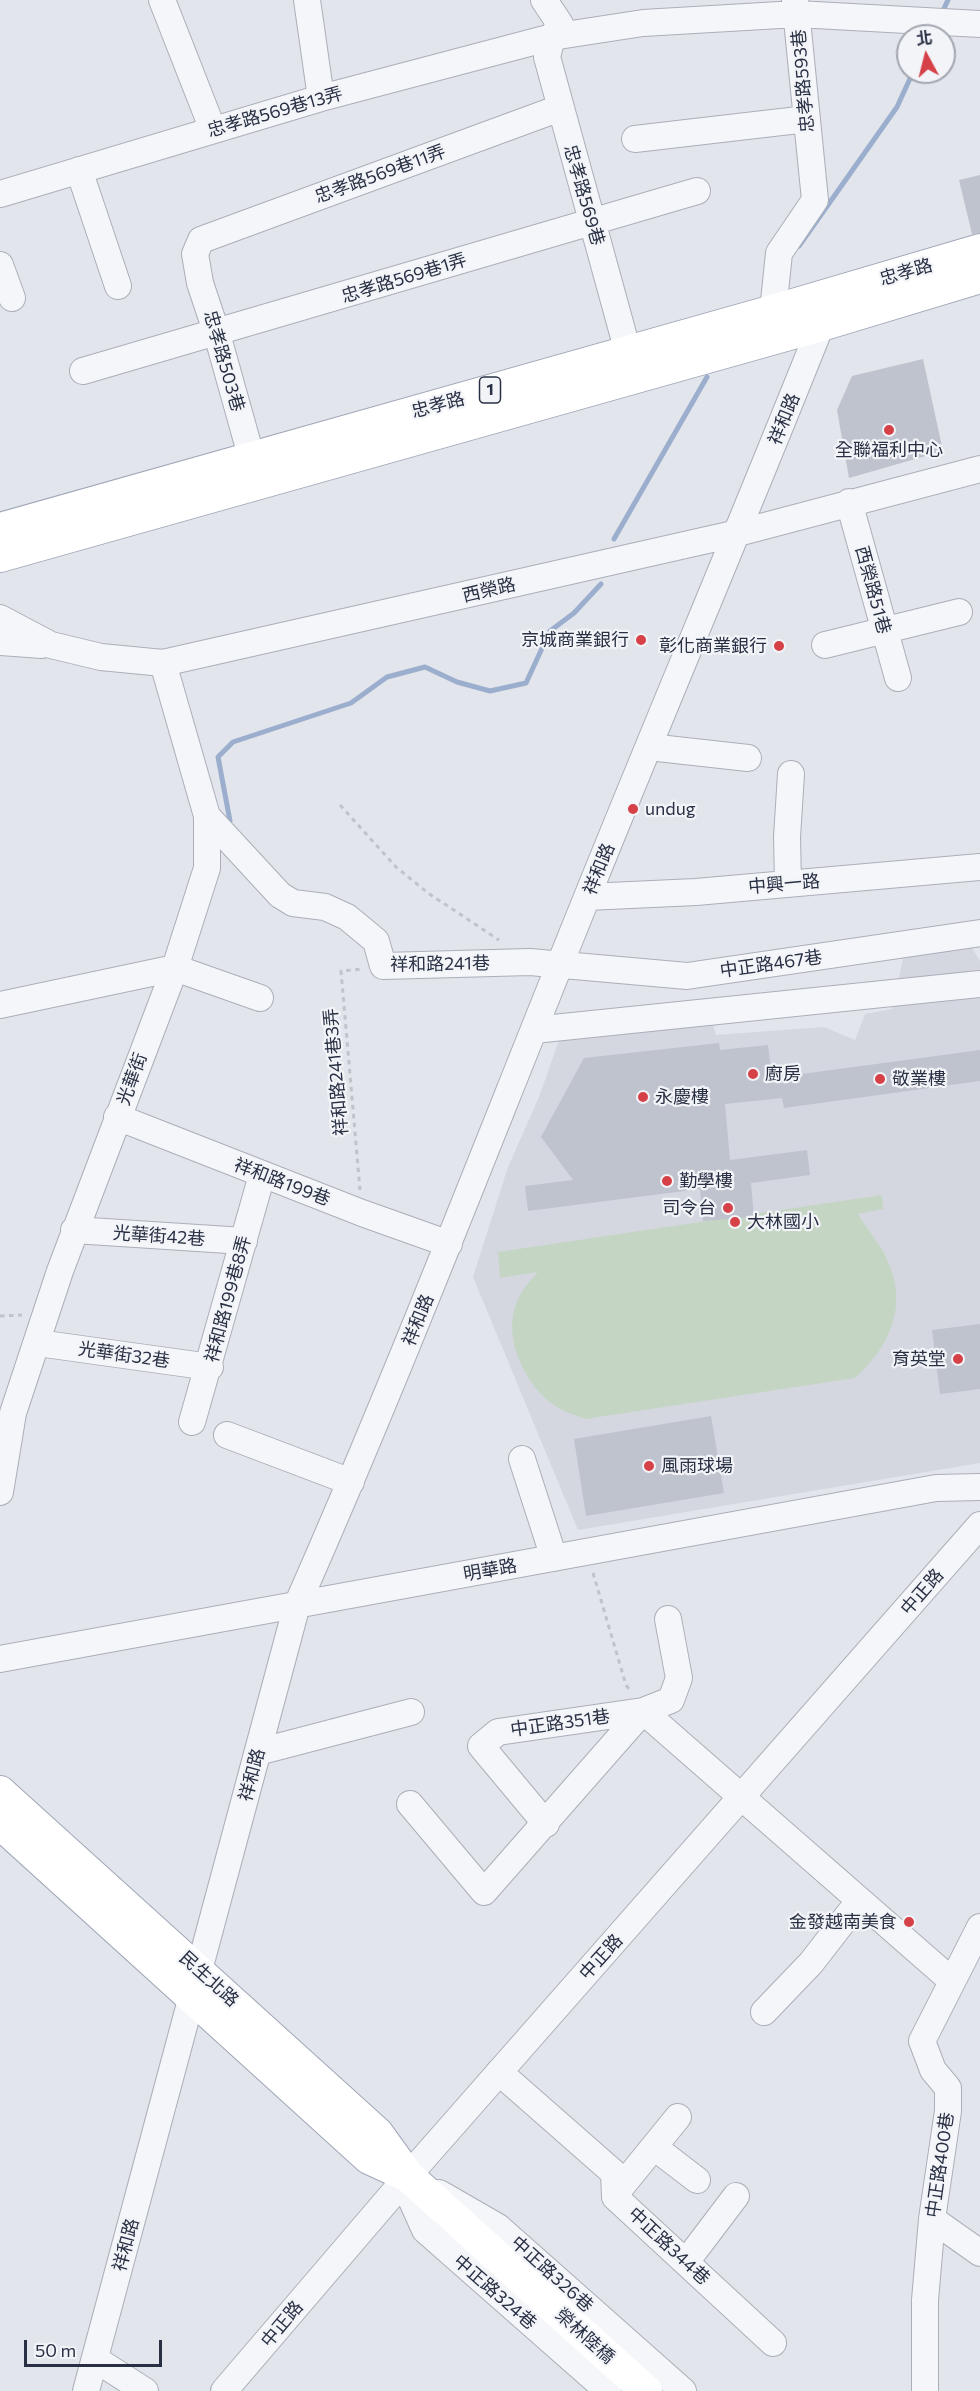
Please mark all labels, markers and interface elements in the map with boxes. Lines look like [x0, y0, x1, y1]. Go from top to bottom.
north arrow [896, 24, 956, 84]
text: 北 [915, 27, 933, 48]
street label: 忠孝路593巷 [788, 29, 818, 133]
street label: 忠孝路569巷13弄 [205, 82, 345, 142]
street label: 忠孝路569巷11弄 [312, 140, 448, 208]
street label: 忠孝路569巷 [559, 142, 609, 248]
street label: 忠孝路569巷1弄 [339, 249, 469, 307]
street label: 忠孝路 [877, 254, 935, 290]
street label: 忠孝路503巷 [199, 308, 249, 414]
road number: 1 [480, 377, 500, 403]
street label: 忠孝路 [409, 388, 467, 422]
street label: 祥和路 [764, 390, 804, 448]
marker: 全聯福利中心 [882, 423, 896, 437]
place label: 全聯福利中心 [835, 439, 943, 461]
street label: 西榮路51巷 [851, 544, 895, 636]
street label: 西榮路 [460, 573, 518, 607]
place label: 京城商業銀行 [521, 629, 629, 651]
marker: 京城商業銀行 [634, 633, 648, 647]
place label: 彰化商業銀行 [659, 635, 767, 657]
marker: 彰化商業銀行 [772, 639, 786, 653]
place label: undug [645, 798, 696, 820]
marker: undug [626, 802, 640, 816]
street label: 祥和路 [579, 840, 619, 898]
street label: 中興一路 [747, 870, 821, 898]
street label: 中正路467巷 [718, 946, 824, 982]
street label: 祥和路241巷 [390, 952, 490, 976]
street label: 祥和路241巷3弄 [320, 1007, 352, 1137]
street label: 光華街 [113, 1050, 151, 1108]
place label: 廚房 [765, 1063, 801, 1085]
marker: 廚房 [746, 1067, 760, 1081]
place label: 敬業樓 [892, 1068, 946, 1090]
marker: 敬業樓 [873, 1072, 887, 1086]
place label: 永慶樓 [655, 1086, 709, 1108]
marker: 永慶樓 [636, 1090, 650, 1104]
street label: 祥和路199巷 [231, 1154, 333, 1210]
place label: 勤學樓 [679, 1170, 733, 1192]
marker: 勤學樓 [660, 1174, 674, 1188]
place label: 司令台 [662, 1197, 716, 1219]
marker: 司令台 [721, 1201, 735, 1215]
place label: 大林國小 [747, 1211, 819, 1233]
marker: 大林國小 [728, 1215, 742, 1229]
street label: 光華街42巷 [112, 1222, 206, 1250]
street label: 祥和路199巷8弄 [201, 1233, 255, 1365]
street label: 祥和路 [398, 1291, 438, 1349]
street label: 光華街32巷 [77, 1338, 171, 1372]
place label: 育英堂 [892, 1348, 946, 1370]
marker: 育英堂 [951, 1352, 965, 1366]
place label: 風雨球場 [661, 1455, 733, 1477]
marker: 風雨球場 [642, 1459, 656, 1473]
street label: 明華路 [462, 1555, 518, 1585]
street label: 中正路 [896, 1565, 948, 1619]
street label: 中正路351巷 [509, 1705, 611, 1741]
street label: 祥和路 [235, 1746, 269, 1804]
place label: 金發越南美食 [789, 1911, 897, 1933]
marker: 金發越南美食 [902, 1915, 916, 1929]
street label: 中正路 [575, 1930, 627, 1984]
street label: 民生北路 [175, 1947, 243, 2011]
street label: 中正路400巷 [922, 2111, 958, 2219]
street label: 中正路344巷 [624, 2203, 714, 2289]
street label: 祥和路 [109, 2216, 143, 2274]
street label: 中正路326巷 [506, 2231, 598, 2317]
street label: 中正路324巷 [449, 2250, 541, 2334]
street label: 中正路 [256, 2296, 308, 2352]
street label: 榮林陸橋 [551, 2304, 619, 2368]
scale bar [27, 2328, 165, 2366]
text: 50 m [35, 2339, 76, 2361]

